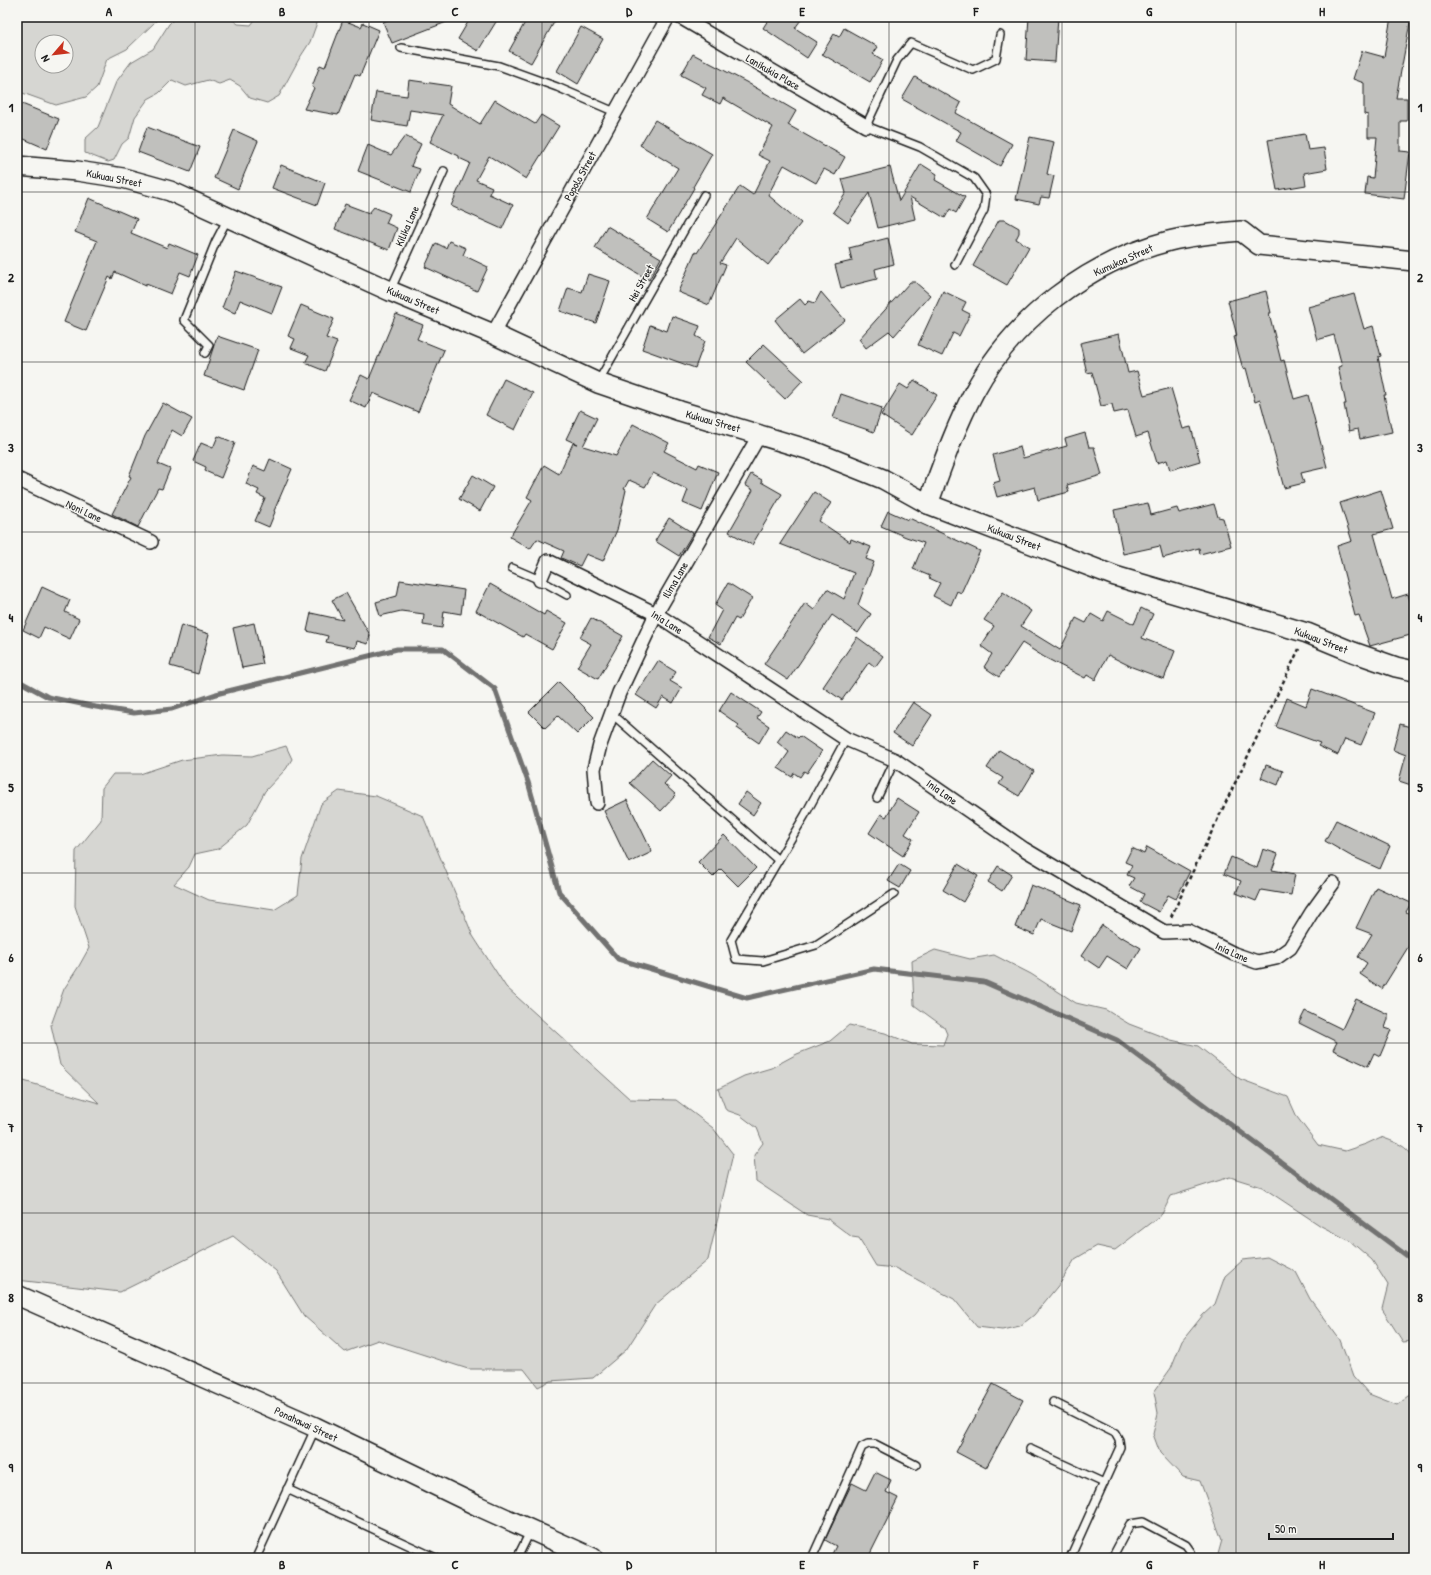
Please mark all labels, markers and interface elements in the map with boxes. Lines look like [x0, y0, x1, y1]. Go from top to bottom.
text: A [106, 2, 113, 20]
text: B [279, 2, 286, 20]
text: C [451, 2, 459, 20]
text: D [626, 2, 633, 20]
text: E [799, 2, 805, 20]
text: F [973, 2, 980, 20]
text: G [1146, 2, 1153, 20]
text: H [1319, 2, 1325, 20]
north arrow [34, 34, 74, 74]
street label: Lanikukia Place [744, 51, 803, 93]
text: N [38, 53, 53, 65]
text: 1 [9, 98, 14, 116]
text: 1 [1418, 98, 1423, 116]
street label: Popolo Street [561, 149, 599, 203]
street label: Kukuau Street [85, 166, 143, 190]
street label: Kilika Lane [392, 203, 422, 248]
street label: Kumukoa Street [1091, 241, 1155, 279]
street label: Hei Street [625, 262, 657, 304]
text: 2 [8, 268, 15, 286]
text: 2 [1417, 268, 1424, 286]
street label: Kukuau Street [385, 283, 442, 317]
street label: Kukuau Street [684, 407, 742, 436]
text: 3 [8, 438, 14, 456]
text: 3 [1417, 438, 1423, 456]
street label: Noni Lane [64, 497, 105, 526]
street label: Kukuau Street [985, 520, 1043, 554]
street label: Ilima Lane [659, 559, 691, 601]
street label: Inia Lane [649, 607, 686, 637]
text: 4 [9, 608, 14, 626]
text: 4 [1418, 608, 1423, 626]
street label: Kukuau Street [1292, 623, 1350, 657]
street label: Inia Lane [924, 776, 961, 808]
text: 5 [8, 778, 14, 796]
text: 5 [1417, 778, 1423, 796]
street label: Inia Lane [1213, 939, 1251, 966]
text: 6 [8, 948, 14, 966]
text: 6 [1417, 948, 1423, 966]
text: 7 [7, 1118, 15, 1136]
text: 7 [1416, 1118, 1424, 1136]
text: 8 [8, 1288, 14, 1306]
text: 8 [1417, 1288, 1423, 1306]
street label: Ponahawai Street [272, 1403, 340, 1445]
text: 9 [9, 1458, 14, 1476]
text: 9 [1418, 1458, 1423, 1476]
scale bar [1269, 1515, 1393, 1541]
text: 50 m [1275, 1520, 1296, 1537]
text: A [106, 1555, 113, 1573]
text: B [279, 1555, 286, 1573]
text: C [451, 1555, 459, 1573]
text: D [626, 1555, 633, 1573]
text: E [799, 1555, 805, 1573]
text: F [973, 1555, 980, 1573]
text: G [1146, 1555, 1153, 1573]
text: H [1319, 1555, 1325, 1573]

